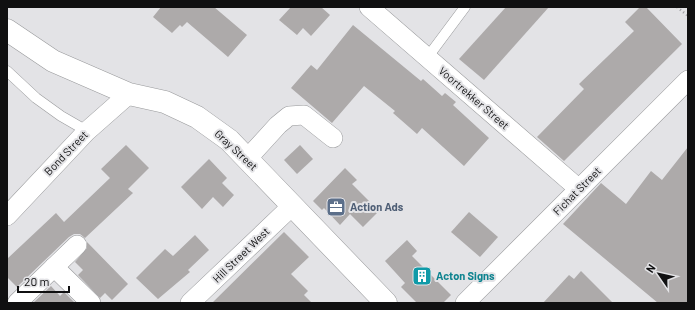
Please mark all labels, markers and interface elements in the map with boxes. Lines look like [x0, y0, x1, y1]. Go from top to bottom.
street label: Voortrekker Street [437, 64, 512, 132]
street label: Gray Street [212, 127, 260, 173]
street label: Bond Street [41, 128, 90, 178]
street label: Fichat Street [550, 164, 603, 217]
office icon: Action Ads [325, 196, 347, 218]
place label: Action Ads [350, 200, 404, 213]
street label: Hill Street West [210, 224, 272, 285]
north arrow [639, 254, 679, 294]
text: N [643, 261, 658, 275]
building icon: Acton Signs [411, 265, 433, 287]
scale bar [18, 268, 69, 294]
place label: Acton Signs [436, 269, 495, 282]
text: 20 m [24, 274, 50, 288]

